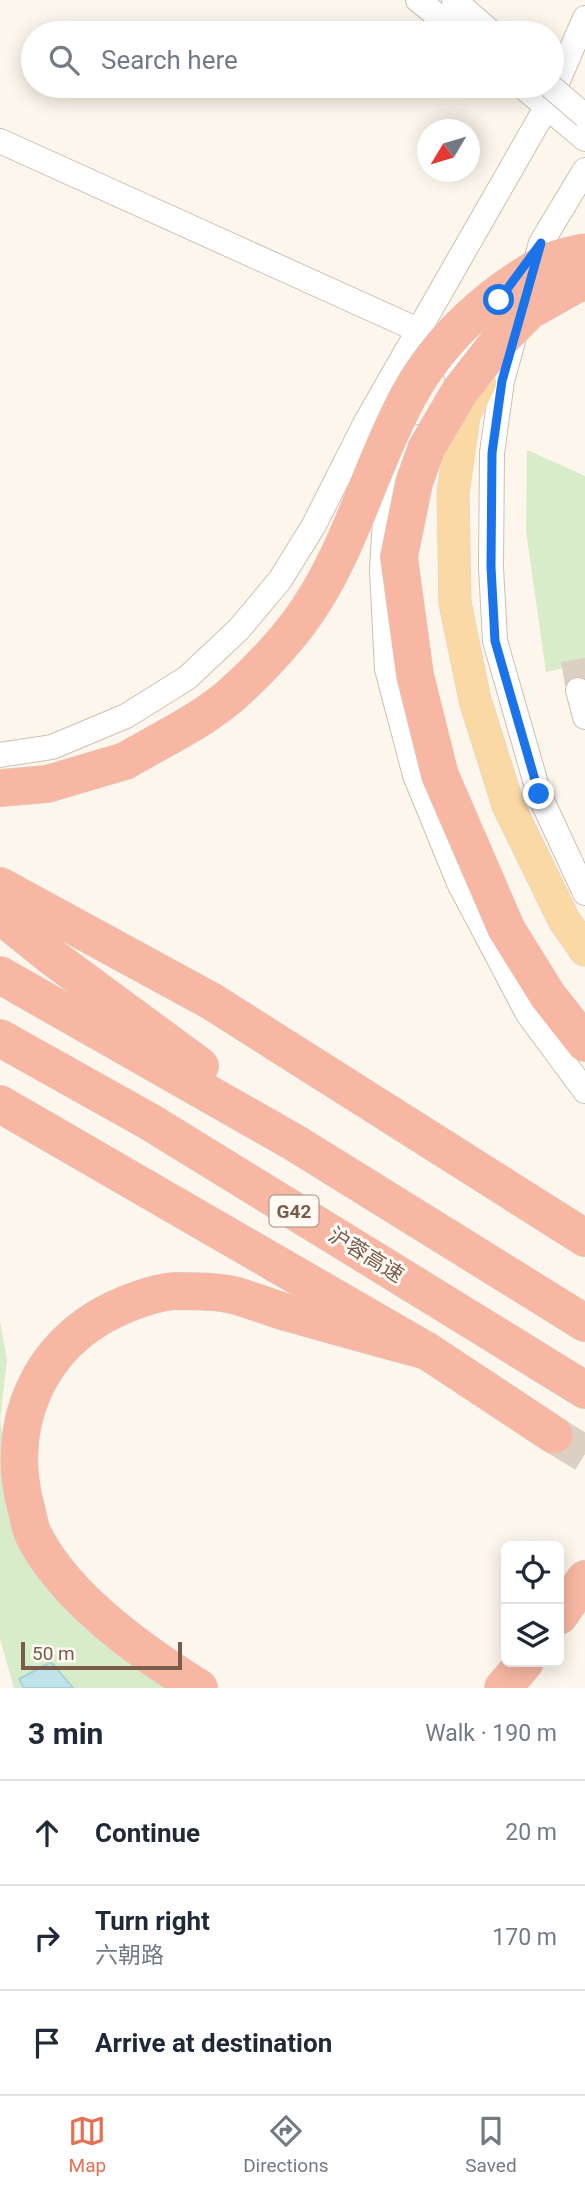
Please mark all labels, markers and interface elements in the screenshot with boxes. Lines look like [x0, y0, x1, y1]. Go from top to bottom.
search box [21, 21, 564, 98]
icon: search [45, 41, 83, 79]
text: Search here [101, 45, 238, 75]
north arrow [417, 119, 480, 182]
route start [483, 284, 514, 315]
route end [523, 778, 554, 809]
road number: G42 [270, 1196, 318, 1226]
street label: 沪蓉高速 [324, 1223, 408, 1287]
map controls [501, 1541, 564, 1667]
button: locate [501, 1541, 564, 1604]
button: layers [501, 1604, 564, 1667]
scale bar [21, 1639, 182, 1671]
text: 50 m [32, 1642, 75, 1665]
text: 3 min [28, 1716, 103, 1751]
text: Walk · 190 m [425, 1720, 557, 1747]
icon: ahead [28, 1814, 66, 1852]
text: Continue [95, 1818, 200, 1848]
text: 20 m [505, 1819, 557, 1846]
text: Turn right [95, 1906, 210, 1936]
icon: right [28, 1919, 66, 1957]
text: 170 m [492, 1924, 557, 1951]
text: 六朝路 [95, 1942, 164, 1969]
icon: arrive [28, 2024, 66, 2062]
text: Arrive at destination [95, 2028, 332, 2058]
tab: Map [68, 2112, 106, 2177]
tab: Directions [243, 2112, 328, 2177]
tab: Saved [465, 2112, 517, 2177]

